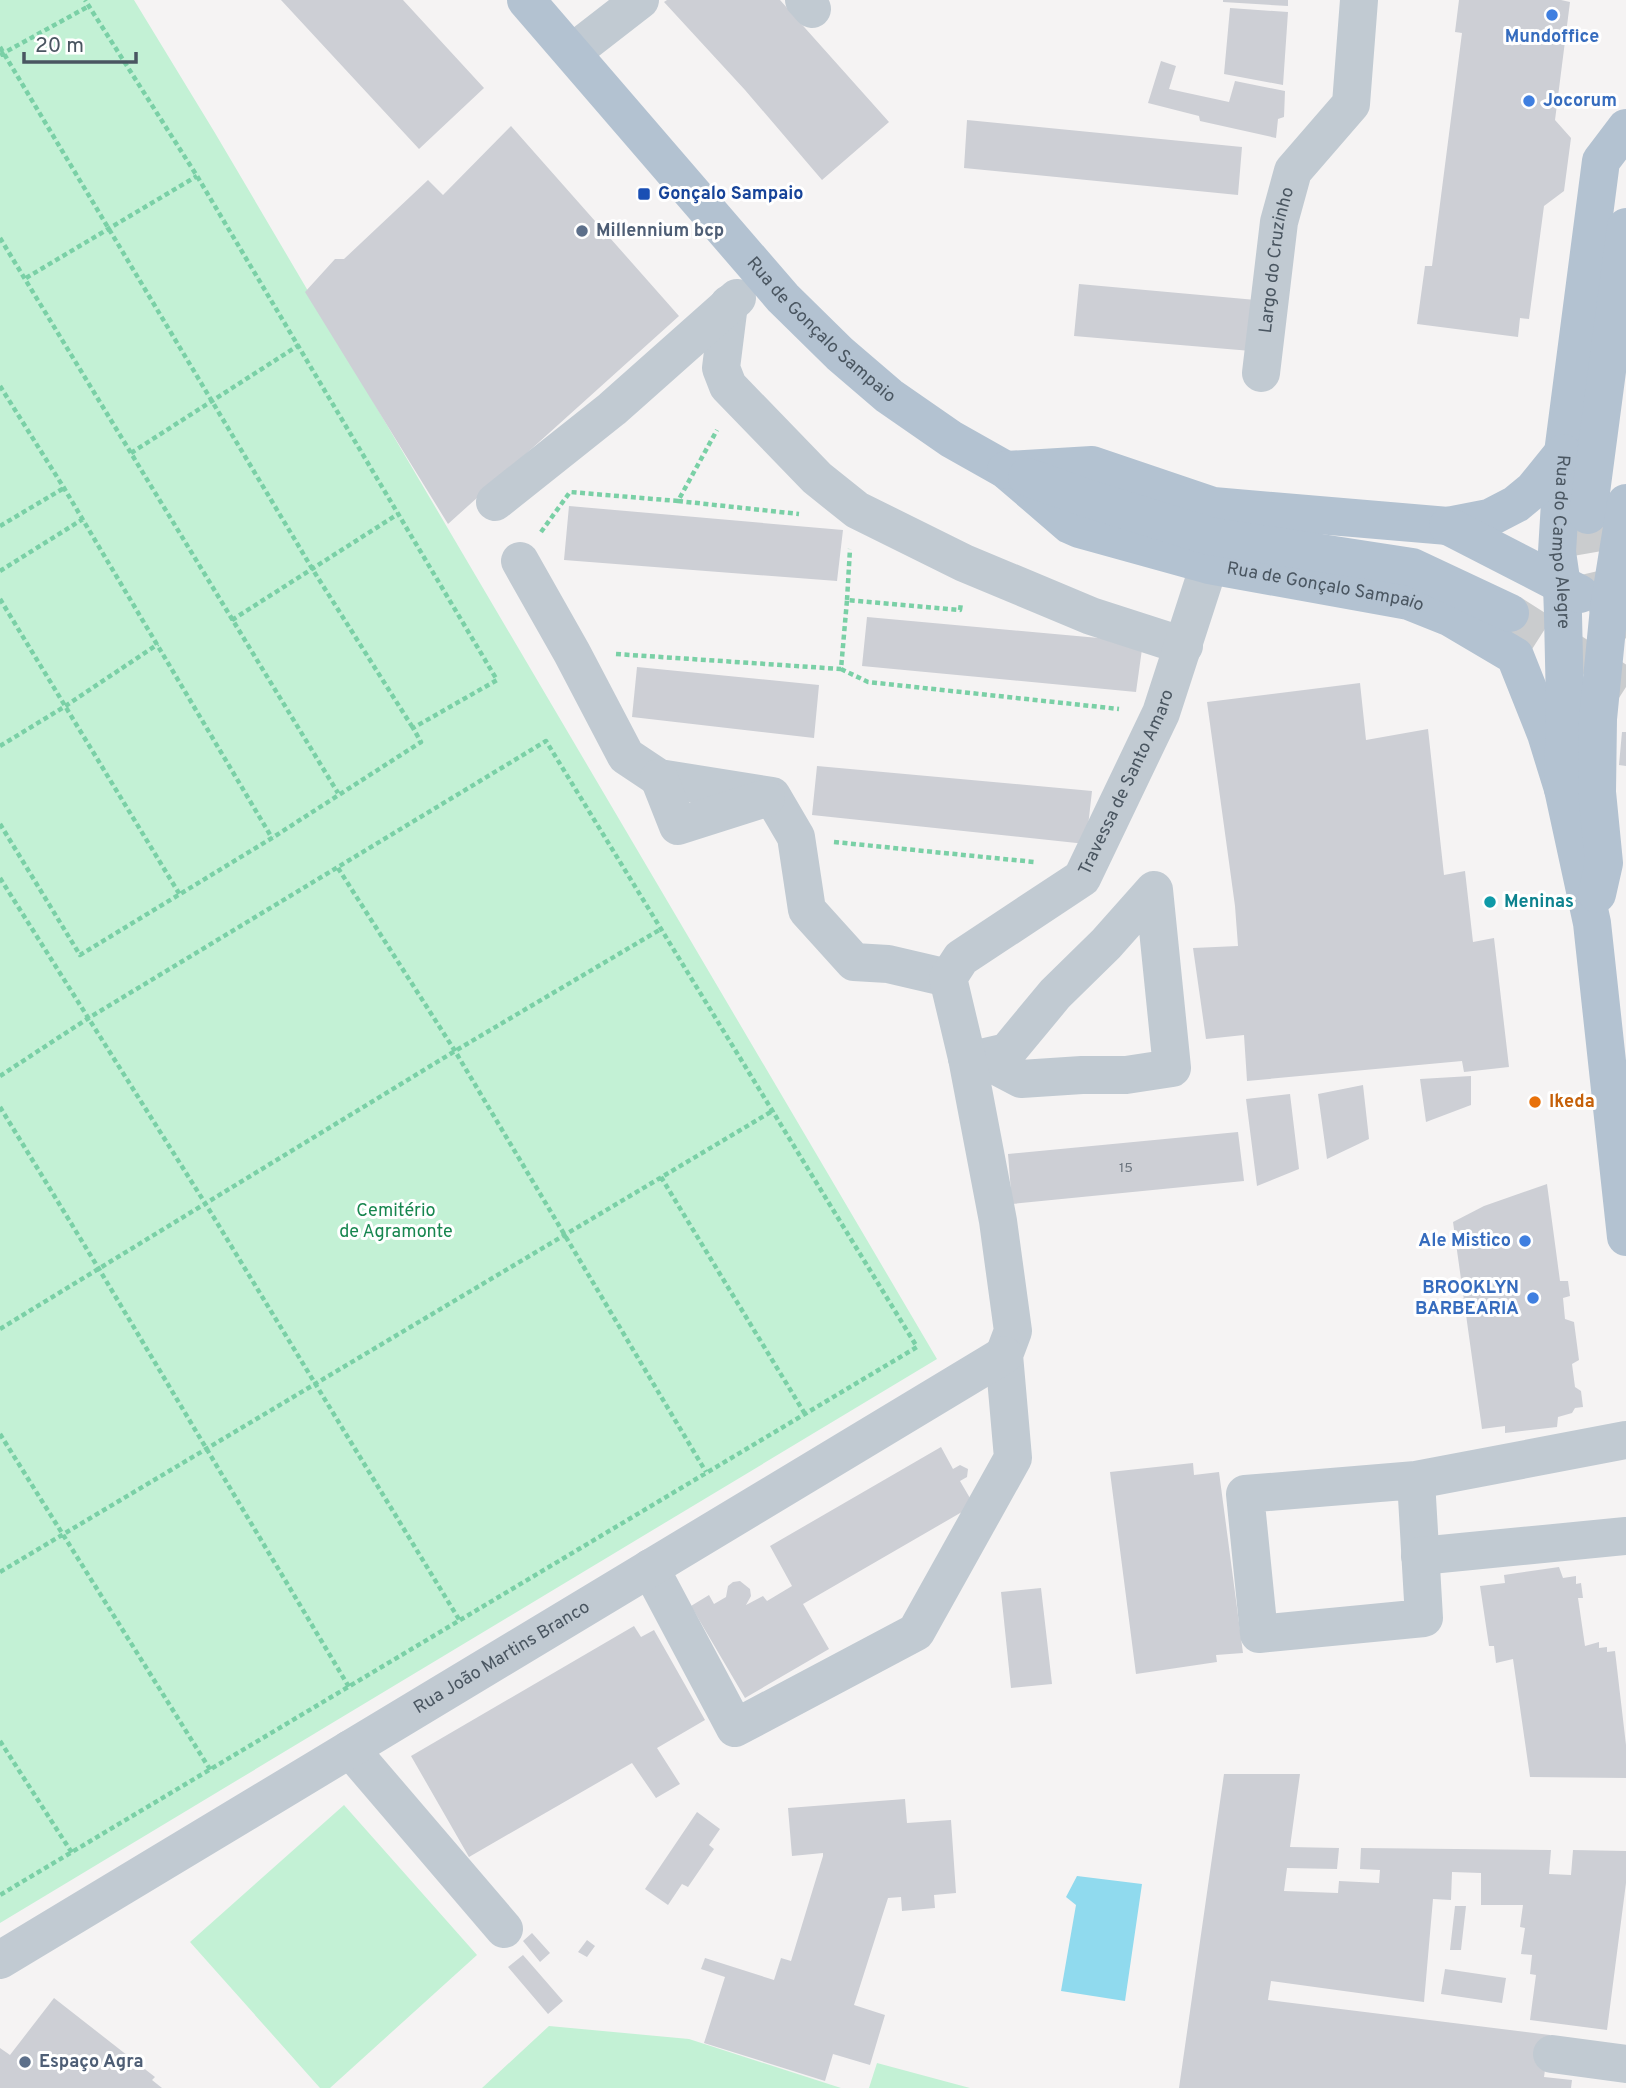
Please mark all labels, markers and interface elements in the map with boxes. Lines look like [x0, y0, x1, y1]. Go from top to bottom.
marker: Mundoffice [1544, 7, 1560, 23]
scale bar [24, 21, 136, 65]
place label: Mundoffice [1505, 26, 1599, 49]
text: 20 m [35, 33, 84, 60]
place label: Jocorum [1543, 90, 1617, 113]
marker: Jocorum [1521, 93, 1537, 109]
place label: Gonçalo Sampaio [658, 183, 804, 206]
street label: Largo do Cruzinho [1254, 184, 1300, 335]
marker: Gonçalo Sampaio [636, 186, 652, 202]
place label: Millennium bcp [596, 220, 724, 243]
marker: Millennium bcp [574, 223, 590, 239]
street label: Rua de Gonçalo Sampaio [741, 252, 900, 408]
street label: Rua do Campo Alegre [1546, 454, 1575, 629]
street label: Rua de Gonçalo Sampaio [1225, 557, 1427, 617]
street label: Travessa de Santo Amaro [1073, 687, 1179, 879]
place label: Meninas [1504, 891, 1574, 914]
marker: Meninas [1482, 894, 1498, 910]
place label: Ikeda [1549, 1091, 1595, 1114]
marker: Ikeda [1527, 1094, 1543, 1110]
house number: 15 [1119, 1160, 1133, 1177]
park label: Cemitério de Agramonte [339, 1200, 453, 1244]
place label: Ale Mistico [1418, 1230, 1511, 1253]
marker: Ale Mistico [1517, 1233, 1533, 1249]
place label: BROOKLYN BARBEARIA [1415, 1277, 1519, 1321]
marker: BROOKLYN BARBEARIA [1525, 1290, 1541, 1306]
street label: Rua João Martins Branco [410, 1596, 594, 1719]
place label: Espaço Agra [39, 2051, 144, 2074]
marker: Espaço Agra [17, 2054, 33, 2070]

